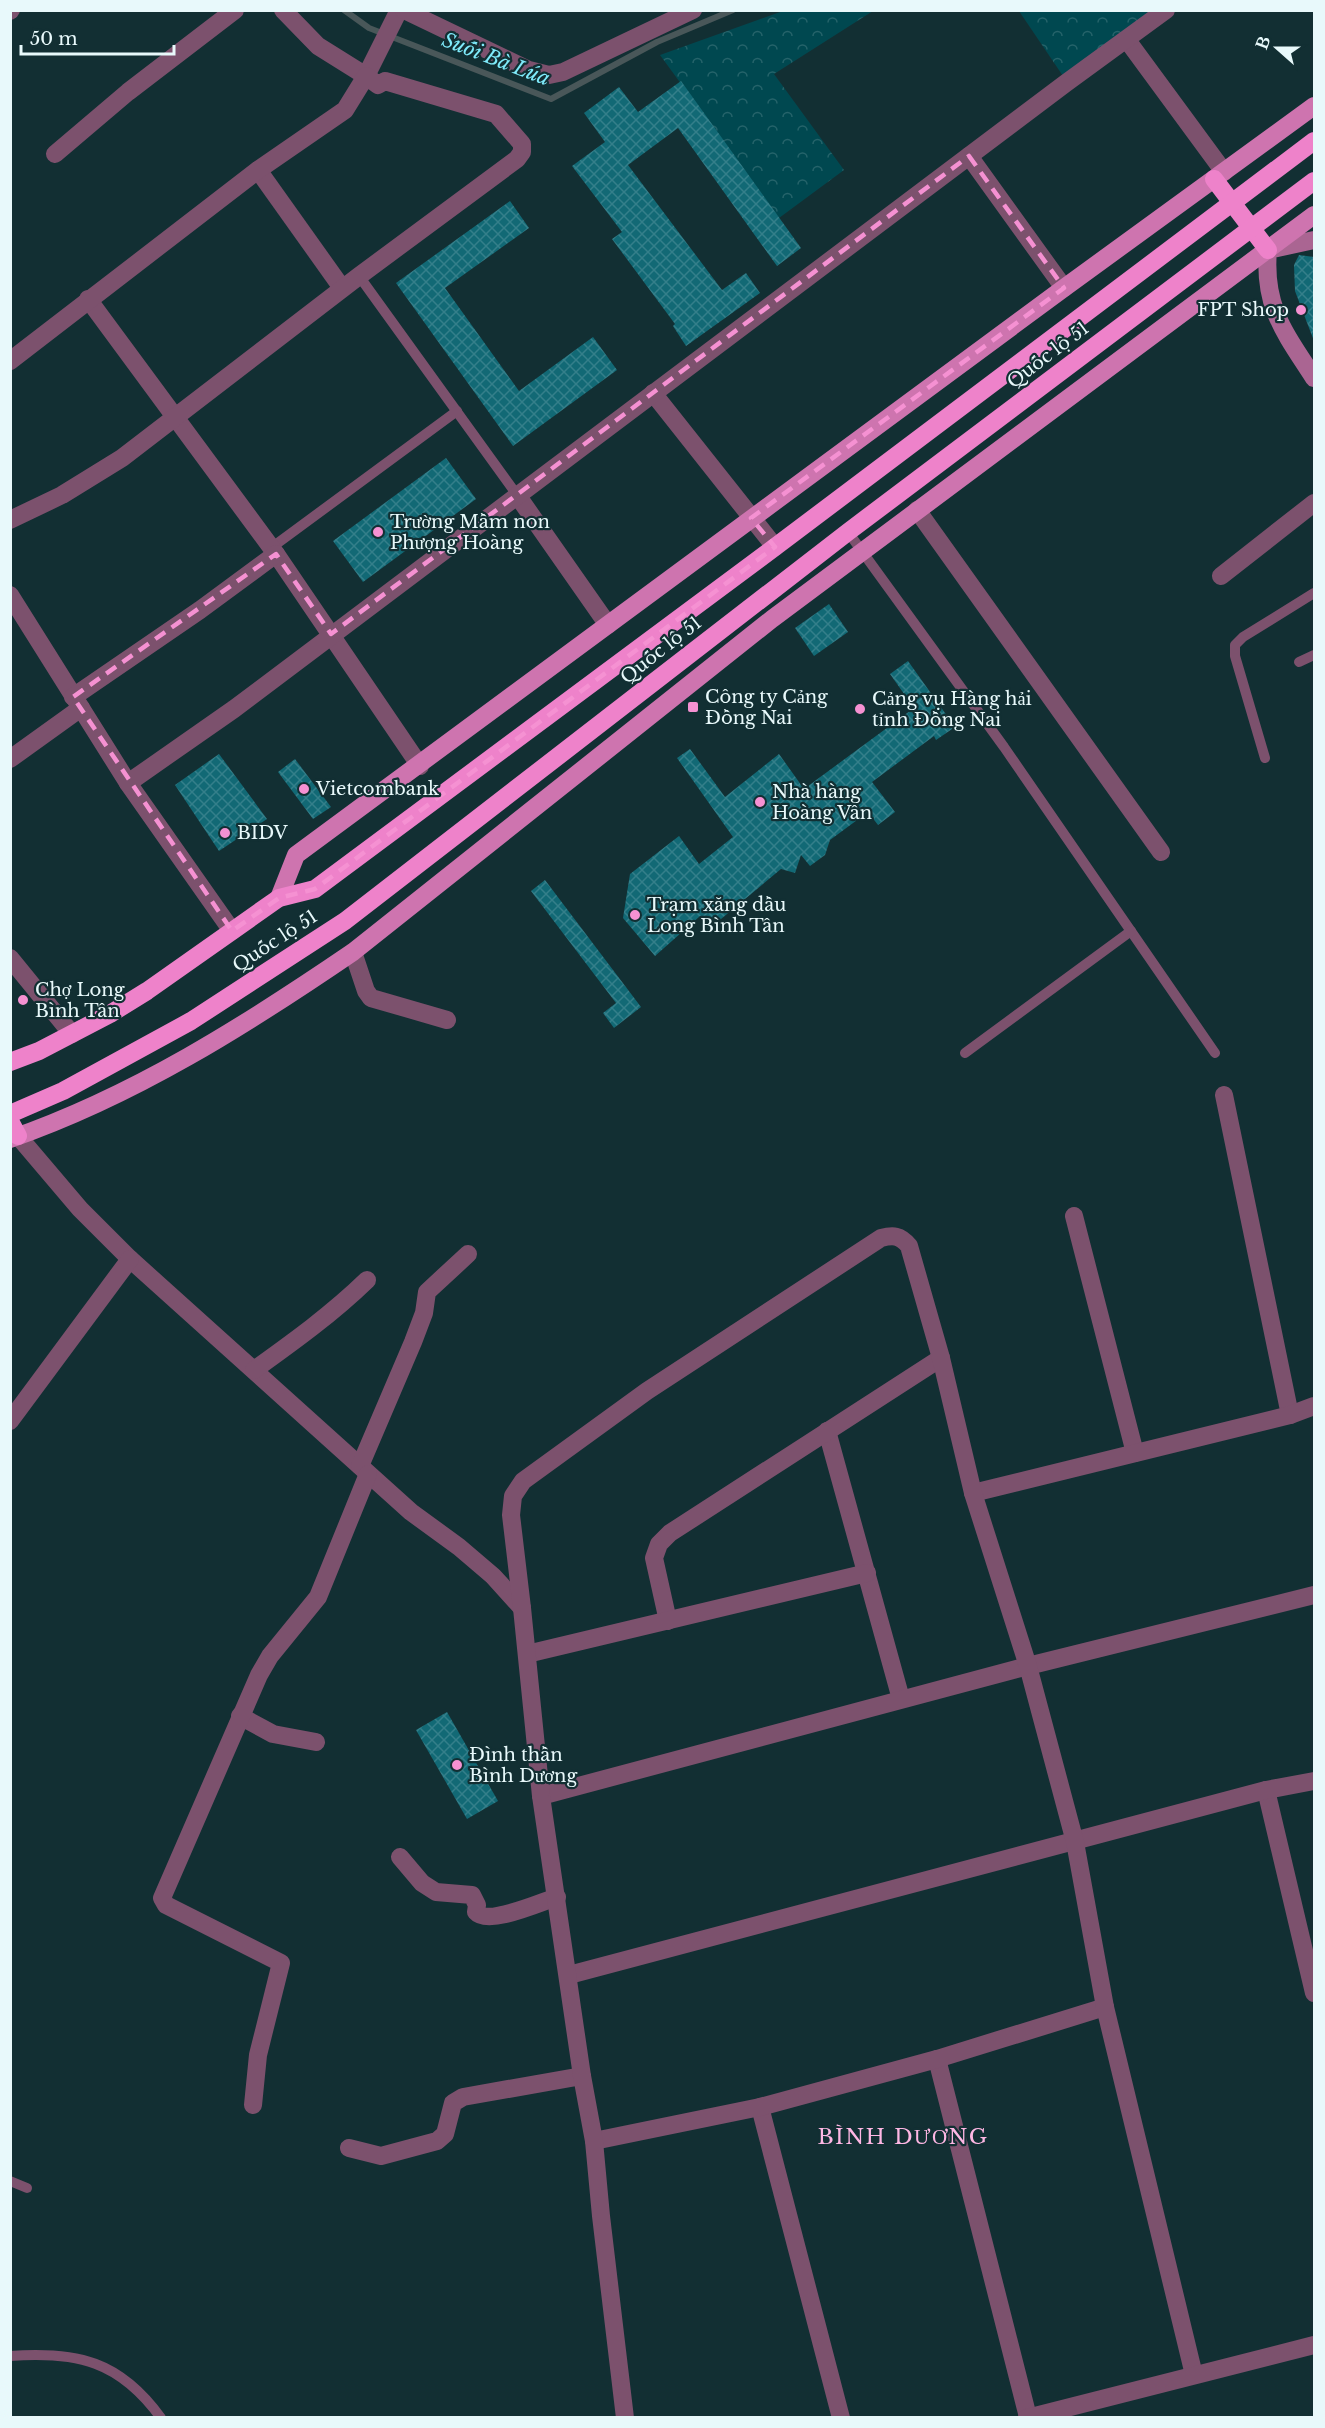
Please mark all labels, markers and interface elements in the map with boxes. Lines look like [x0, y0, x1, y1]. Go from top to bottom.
scale bar [21, 18, 174, 56]
north arrow [1247, 18, 1307, 78]
water label: Suối Bà Lúa [439, 27, 553, 91]
text: 50 m [30, 28, 78, 50]
text: B [1251, 33, 1275, 52]
place label: FPT Shop [1198, 299, 1289, 321]
marker: FPT Shop [1294, 303, 1308, 317]
street label: Quốc lộ 51 [1003, 317, 1093, 393]
place label: Trường Mầm non Phượng Hoàng [390, 511, 550, 554]
marker: Trường Mầm non Phượng Hoàng [371, 525, 385, 539]
street label: Quốc lộ 51 [616, 612, 706, 688]
place label: Công ty Cảng Đồng Nai [705, 686, 828, 729]
place label: Cảng vụ Hàng hải tỉnh Đồng Nai [872, 688, 1032, 731]
marker: Công ty Cảng Đồng Nai [686, 700, 700, 714]
marker: Cảng vụ Hàng hải tỉnh Đồng Nai [853, 702, 867, 716]
place label: Vietcombank [315, 778, 439, 800]
place label: Nhà hàng Hoàng Vân [772, 781, 872, 824]
marker: Vietcombank [297, 782, 311, 796]
marker: Nhà hàng Hoàng Vân [753, 795, 767, 809]
place label: BIDV [237, 822, 289, 844]
marker: BIDV [218, 826, 232, 840]
place label: Trạm xăng dầu Long Bình Tân [647, 894, 786, 937]
street label: Quốc lộ 51 [228, 905, 322, 977]
marker: Trạm xăng dầu Long Bình Tân [628, 908, 642, 922]
place label: Chợ Long Bình Tân [35, 979, 125, 1022]
marker: Chợ Long Bình Tân [16, 993, 30, 1007]
place label: Đình thần Bình Dương [469, 1744, 577, 1787]
marker: Đình thần Bình Dương [450, 1758, 464, 1772]
district label: BÌNH DƯƠNG [817, 2124, 989, 2150]

